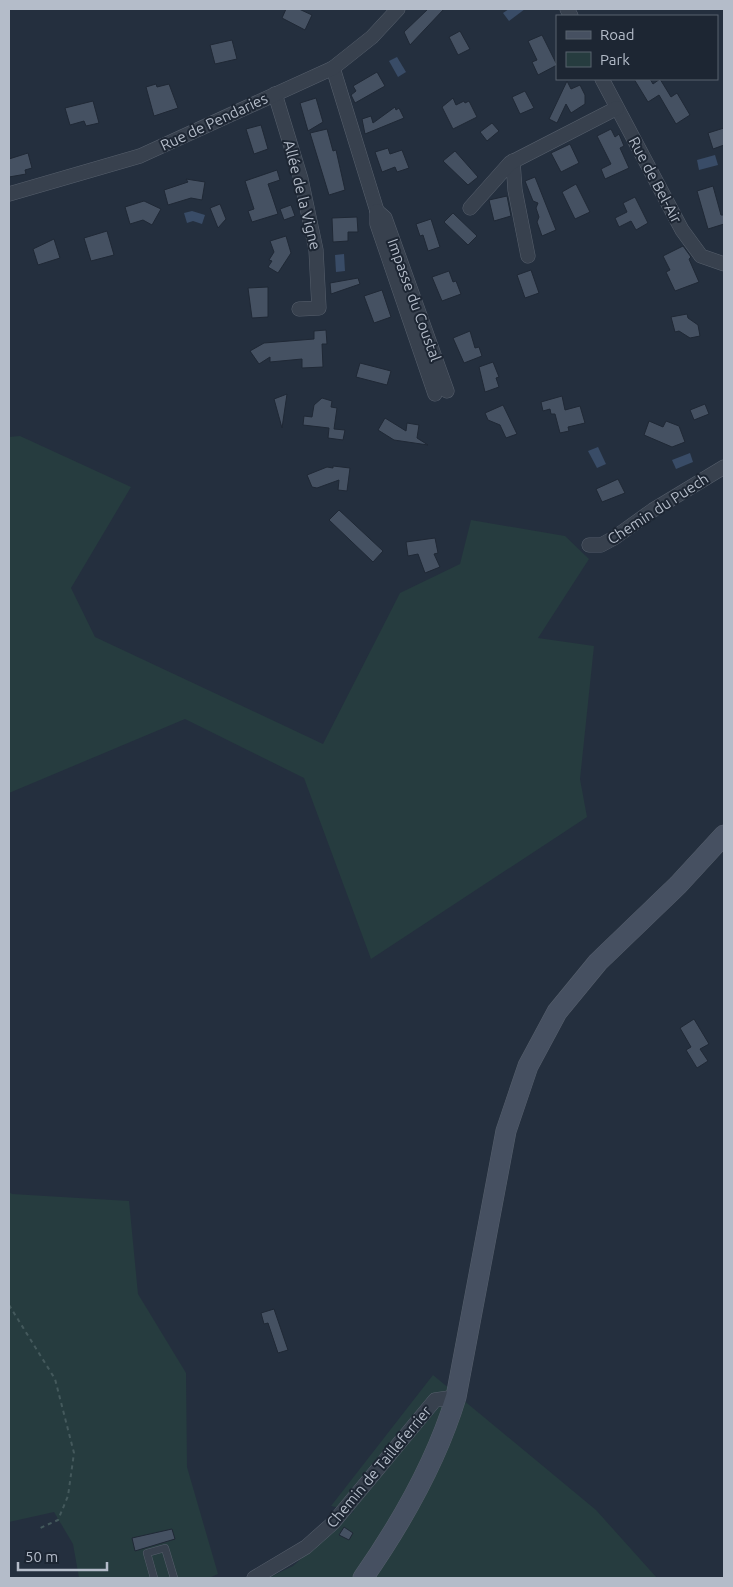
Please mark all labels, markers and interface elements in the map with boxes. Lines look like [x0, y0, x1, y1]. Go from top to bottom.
legend [556, 15, 718, 80]
text: Road [600, 26, 635, 43]
text: Park [600, 51, 630, 68]
street label: Rue de Pendaries [158, 89, 270, 154]
street label: Rue de Bel-Air [626, 134, 685, 226]
street label: Allée de la Vigne [281, 138, 324, 251]
street label: Impasse du Coustal [384, 236, 445, 364]
street label: Chemin du Puech [604, 470, 711, 548]
street label: Chemin de Tailleferrier [323, 1402, 435, 1531]
scale bar [18, 1540, 106, 1572]
text: 50 m [25, 1548, 58, 1565]

